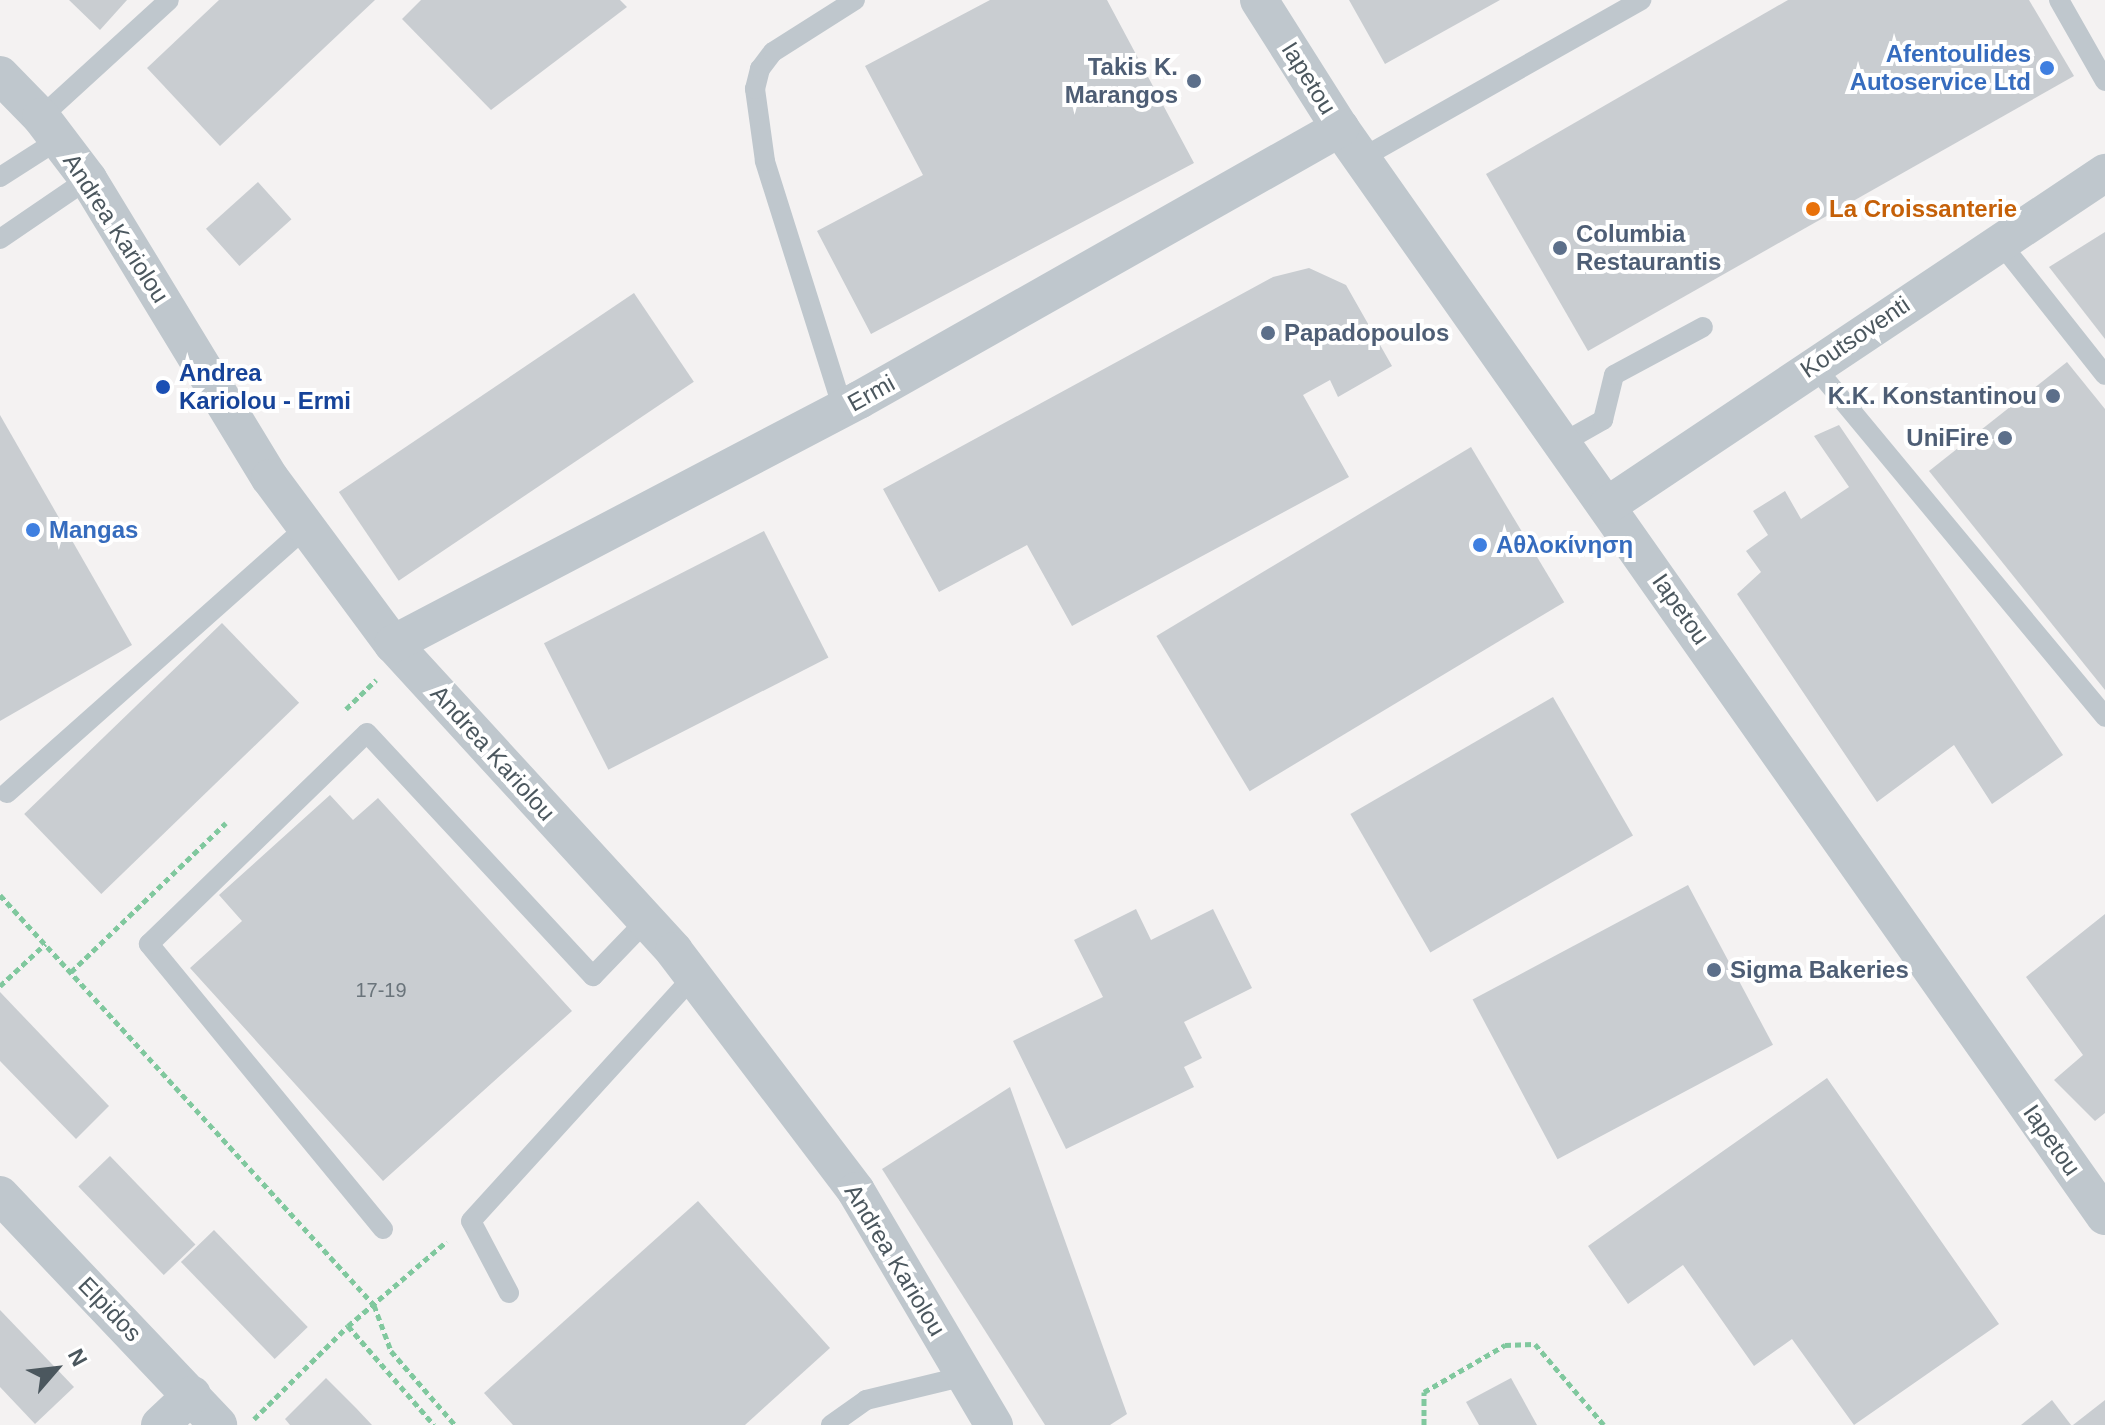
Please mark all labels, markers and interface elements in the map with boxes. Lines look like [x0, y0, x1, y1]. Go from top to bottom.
street label: Iapetou [1276, 36, 1342, 120]
place label: Afentoulides Autoservice Ltd [1850, 40, 2031, 96]
place label: Takis K. Marangos [1065, 53, 1178, 109]
marker: Afentoulides Autoservice Ltd [2038, 59, 2056, 77]
marker: Takis K. Marangos [1185, 72, 1203, 90]
street label: Andrea Kariolou [57, 148, 175, 308]
place label: La Croissanterie [1829, 195, 2017, 223]
marker: La Croissanterie [1804, 200, 1822, 218]
place label: Columbia Restaurantis [1576, 220, 1721, 276]
marker: Columbia Restaurantis [1551, 239, 1569, 257]
street label: Koutsoventi [1795, 290, 1915, 384]
place label: Papadopoulos [1284, 319, 1449, 347]
marker: Papadopoulos [1259, 324, 1277, 342]
place label: Andrea Kariolou - Ermi [179, 359, 351, 415]
street label: Ermi [842, 368, 900, 418]
marker: Andrea Kariolou - Ermi [154, 378, 172, 396]
place label: K.K. Konstantinou [1828, 382, 2037, 410]
marker: K.K. Konstantinou [2044, 387, 2062, 405]
place label: UniFire [1906, 424, 1989, 452]
marker: UniFire [1996, 429, 2014, 447]
place label: Mangas [49, 516, 138, 544]
marker: Mangas [24, 521, 42, 539]
place label: Αθλοκίνηση [1496, 531, 1633, 559]
marker: Αθλοκίνηση [1471, 536, 1489, 554]
street label: Iapetou [1646, 568, 1716, 650]
street label: Andrea Kariolou [425, 679, 561, 827]
place label: Sigma Bakeries [1730, 956, 1909, 984]
marker: Sigma Bakeries [1705, 961, 1723, 979]
house number: 17-19 [355, 978, 407, 1002]
street label: Iapetou [2017, 1099, 2087, 1181]
street label: Andrea Kariolou [838, 1179, 952, 1341]
street label: Elpidos [72, 1271, 148, 1347]
north arrow [16, 1329, 96, 1409]
text: N [63, 1345, 92, 1370]

